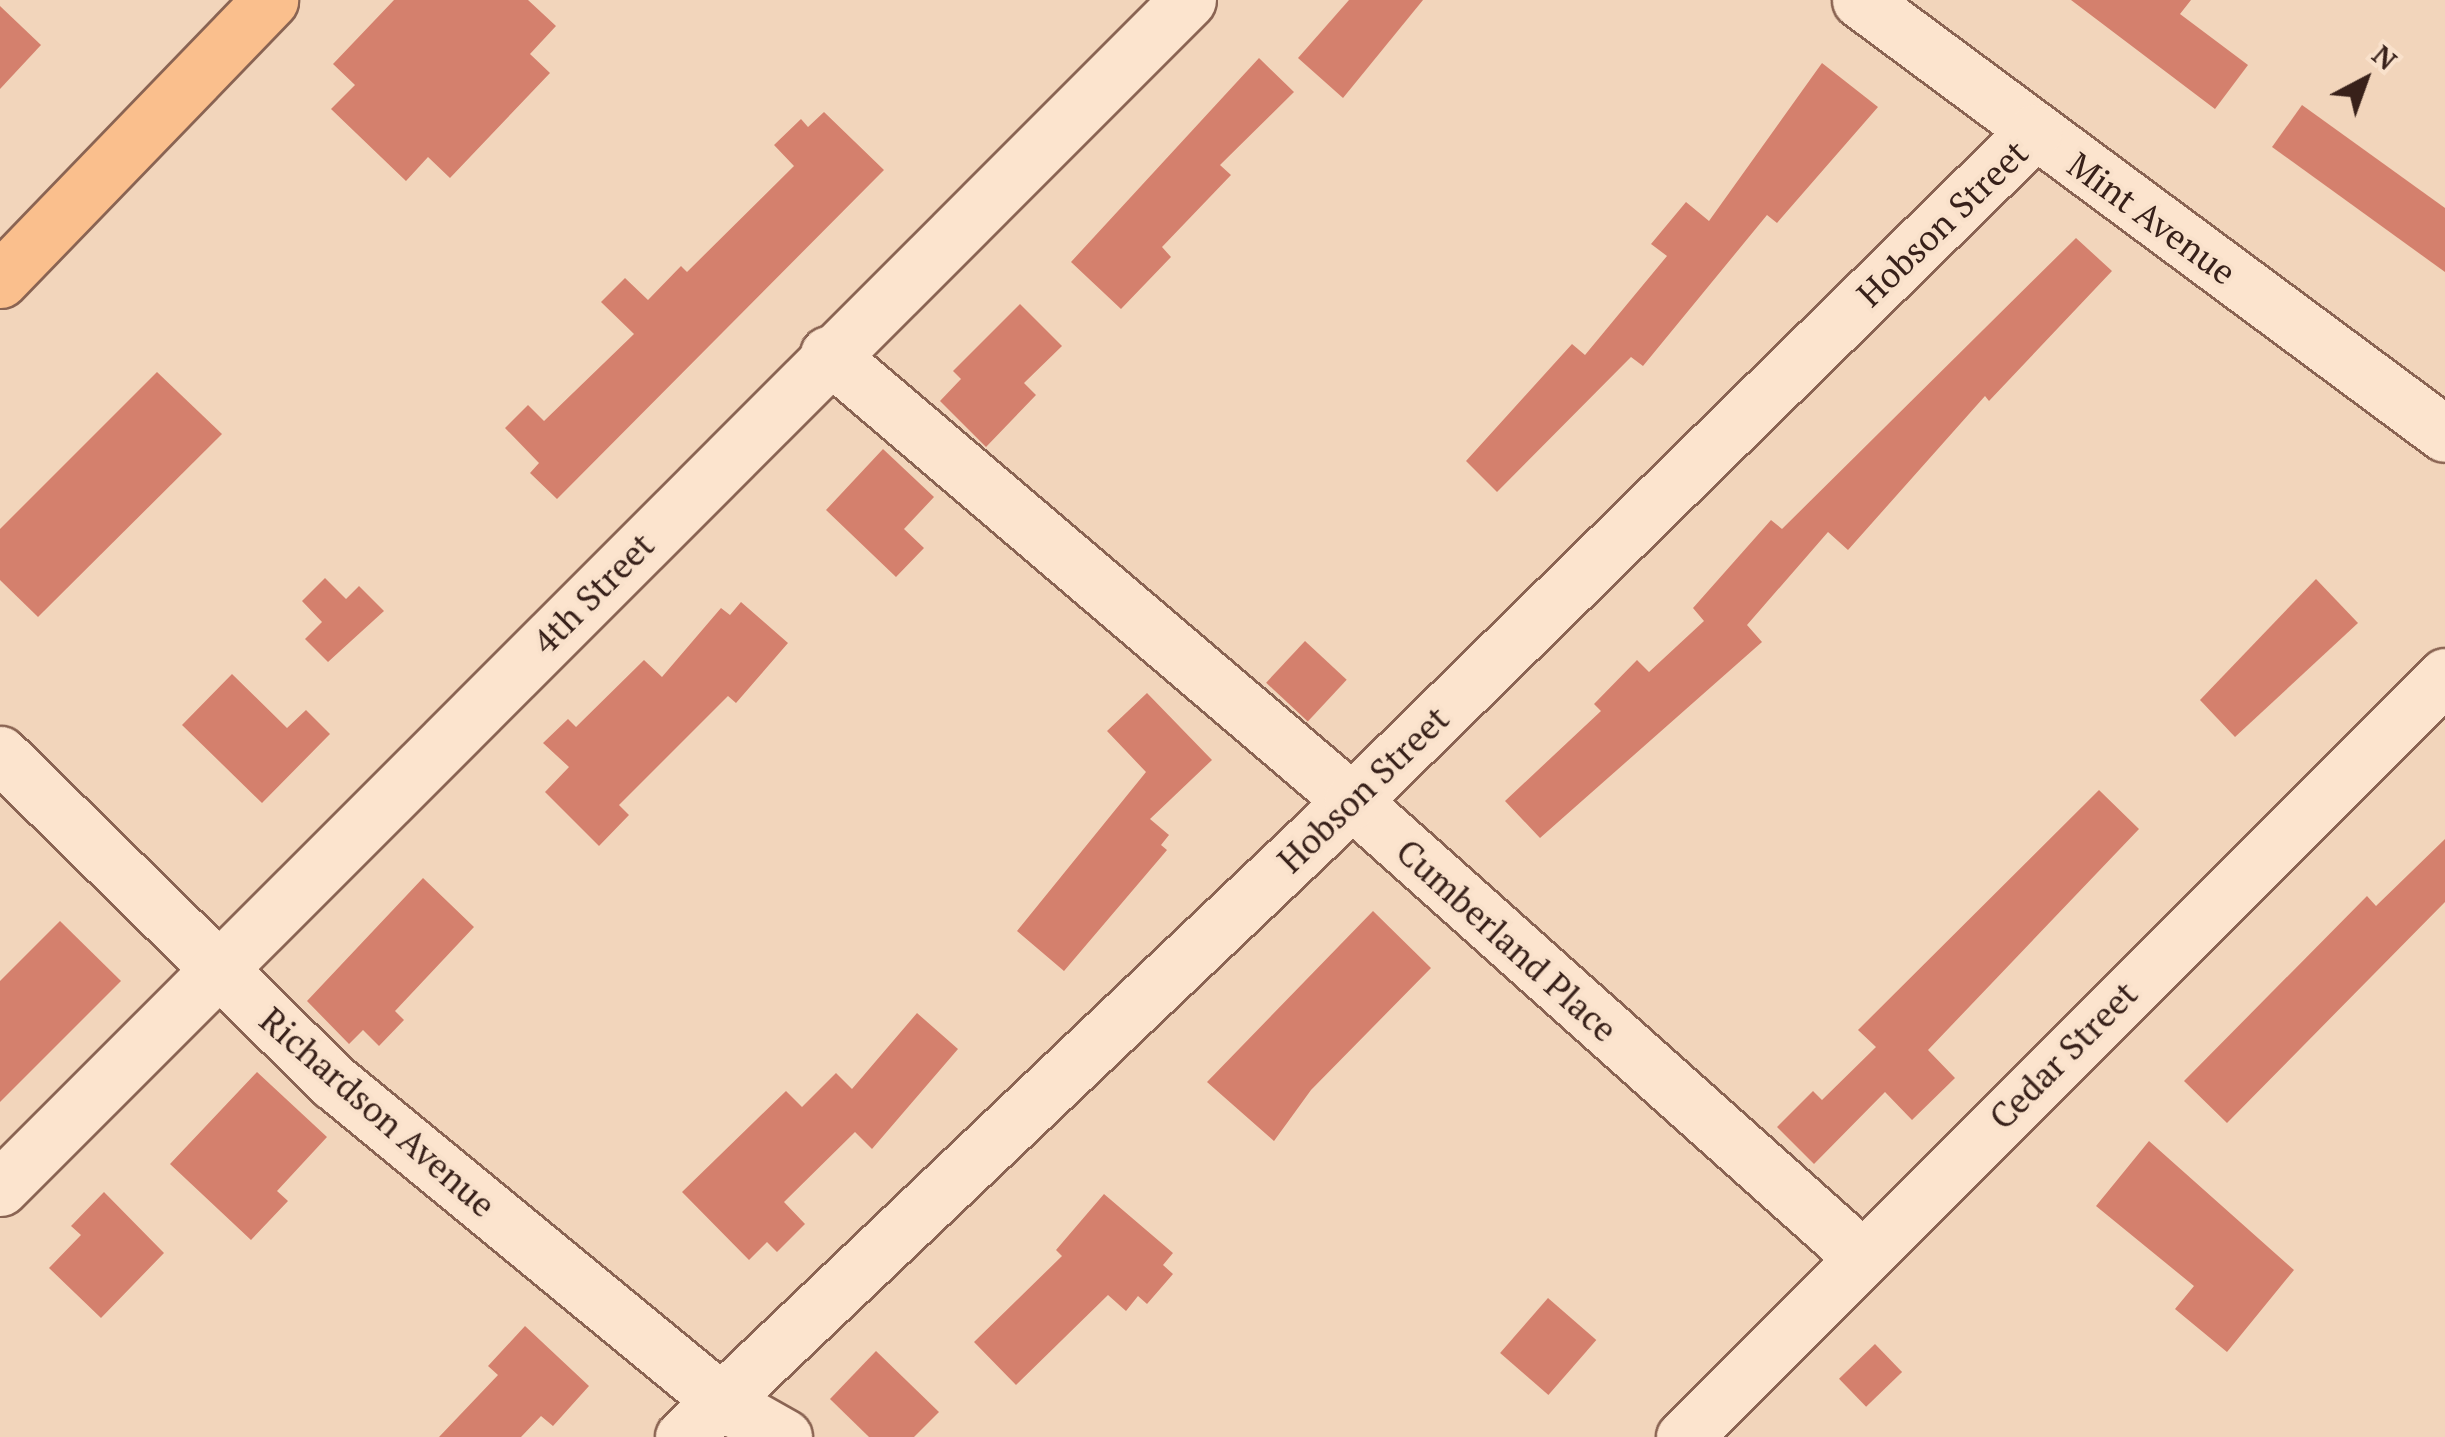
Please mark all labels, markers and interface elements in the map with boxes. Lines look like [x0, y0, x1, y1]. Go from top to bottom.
north arrow [2315, 30, 2415, 130]
text: N [2365, 36, 2405, 78]
street label: Hobson Street [1848, 131, 2036, 315]
street label: Mint Avenue [2060, 143, 2244, 293]
street label: 4th Street [524, 524, 662, 662]
street label: Hobson Street [1269, 697, 1457, 881]
street label: Cumberland Place [1388, 830, 1626, 1050]
street label: Cedar Street [1980, 972, 2146, 1138]
street label: Richardson Avenue [252, 998, 504, 1226]

